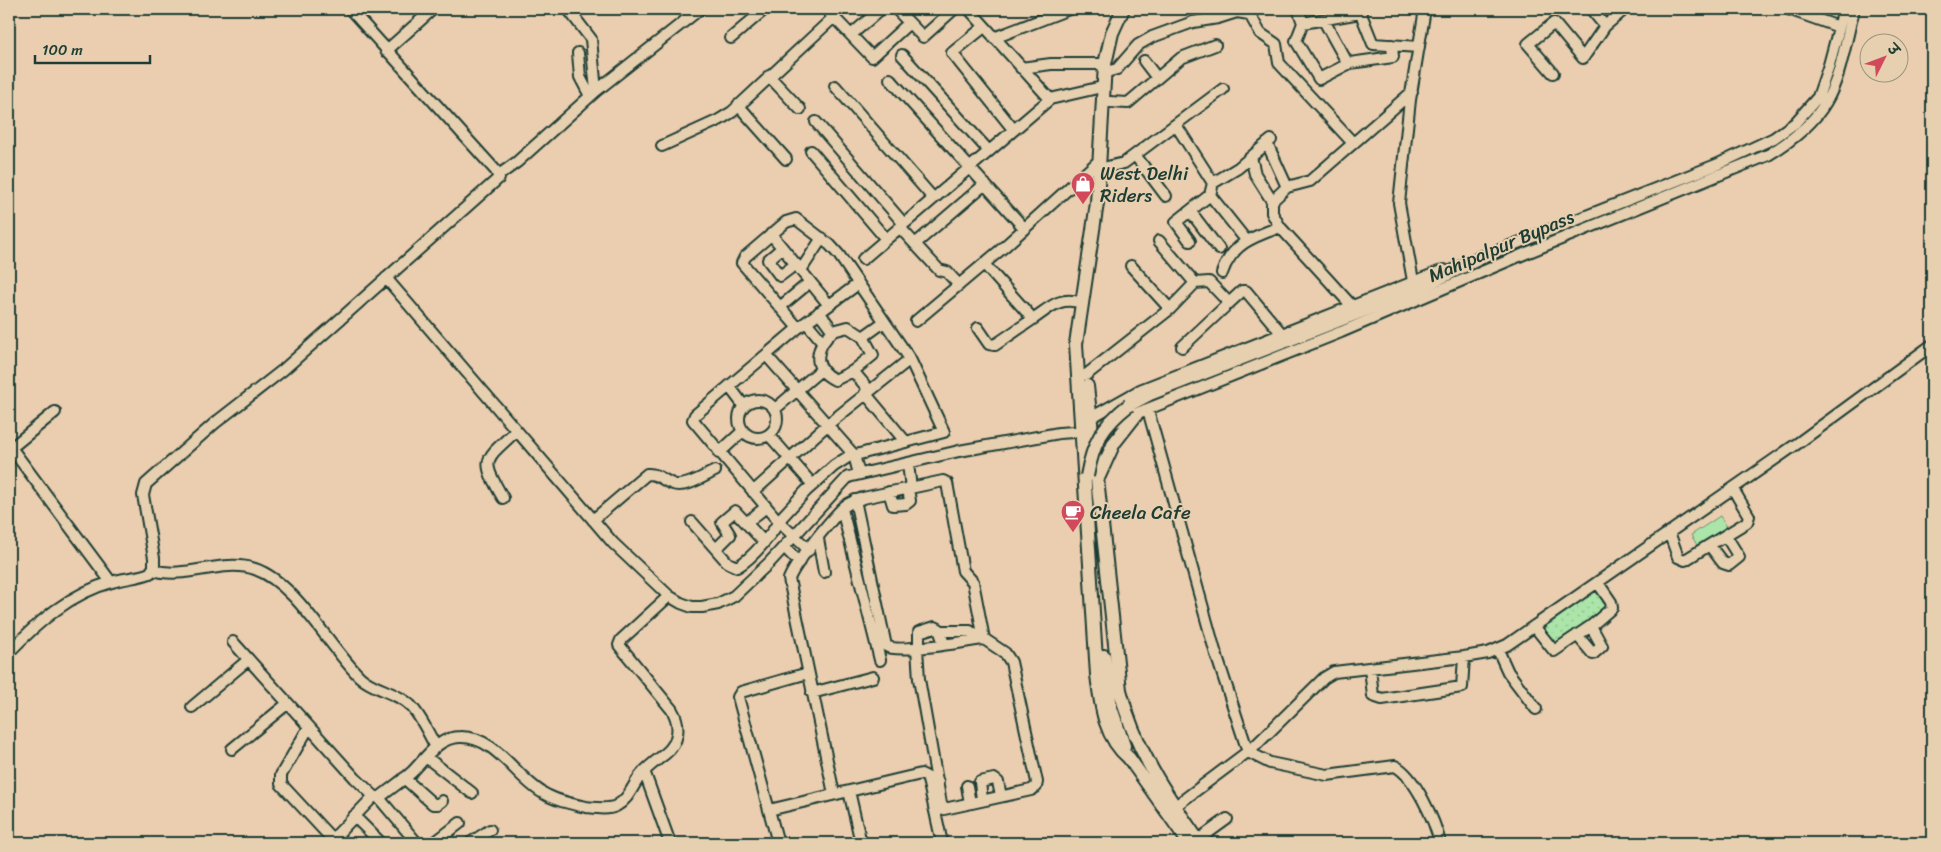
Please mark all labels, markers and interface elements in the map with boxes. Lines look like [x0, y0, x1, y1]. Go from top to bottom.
scale bar [35, 32, 150, 64]
north arrow [1858, 32, 1908, 82]
text: उ [1880, 36, 1907, 63]
text: 100 m [42, 37, 83, 63]
place label: West Delhi Riders [1100, 157, 1189, 212]
shop icon: West Delhi Riders [1070, 171, 1096, 205]
street label: Mahipalpur Bypass [1423, 200, 1579, 292]
place label: Cheela Cafe [1090, 496, 1191, 529]
cafe icon: Cheela Cafe [1060, 499, 1086, 533]

